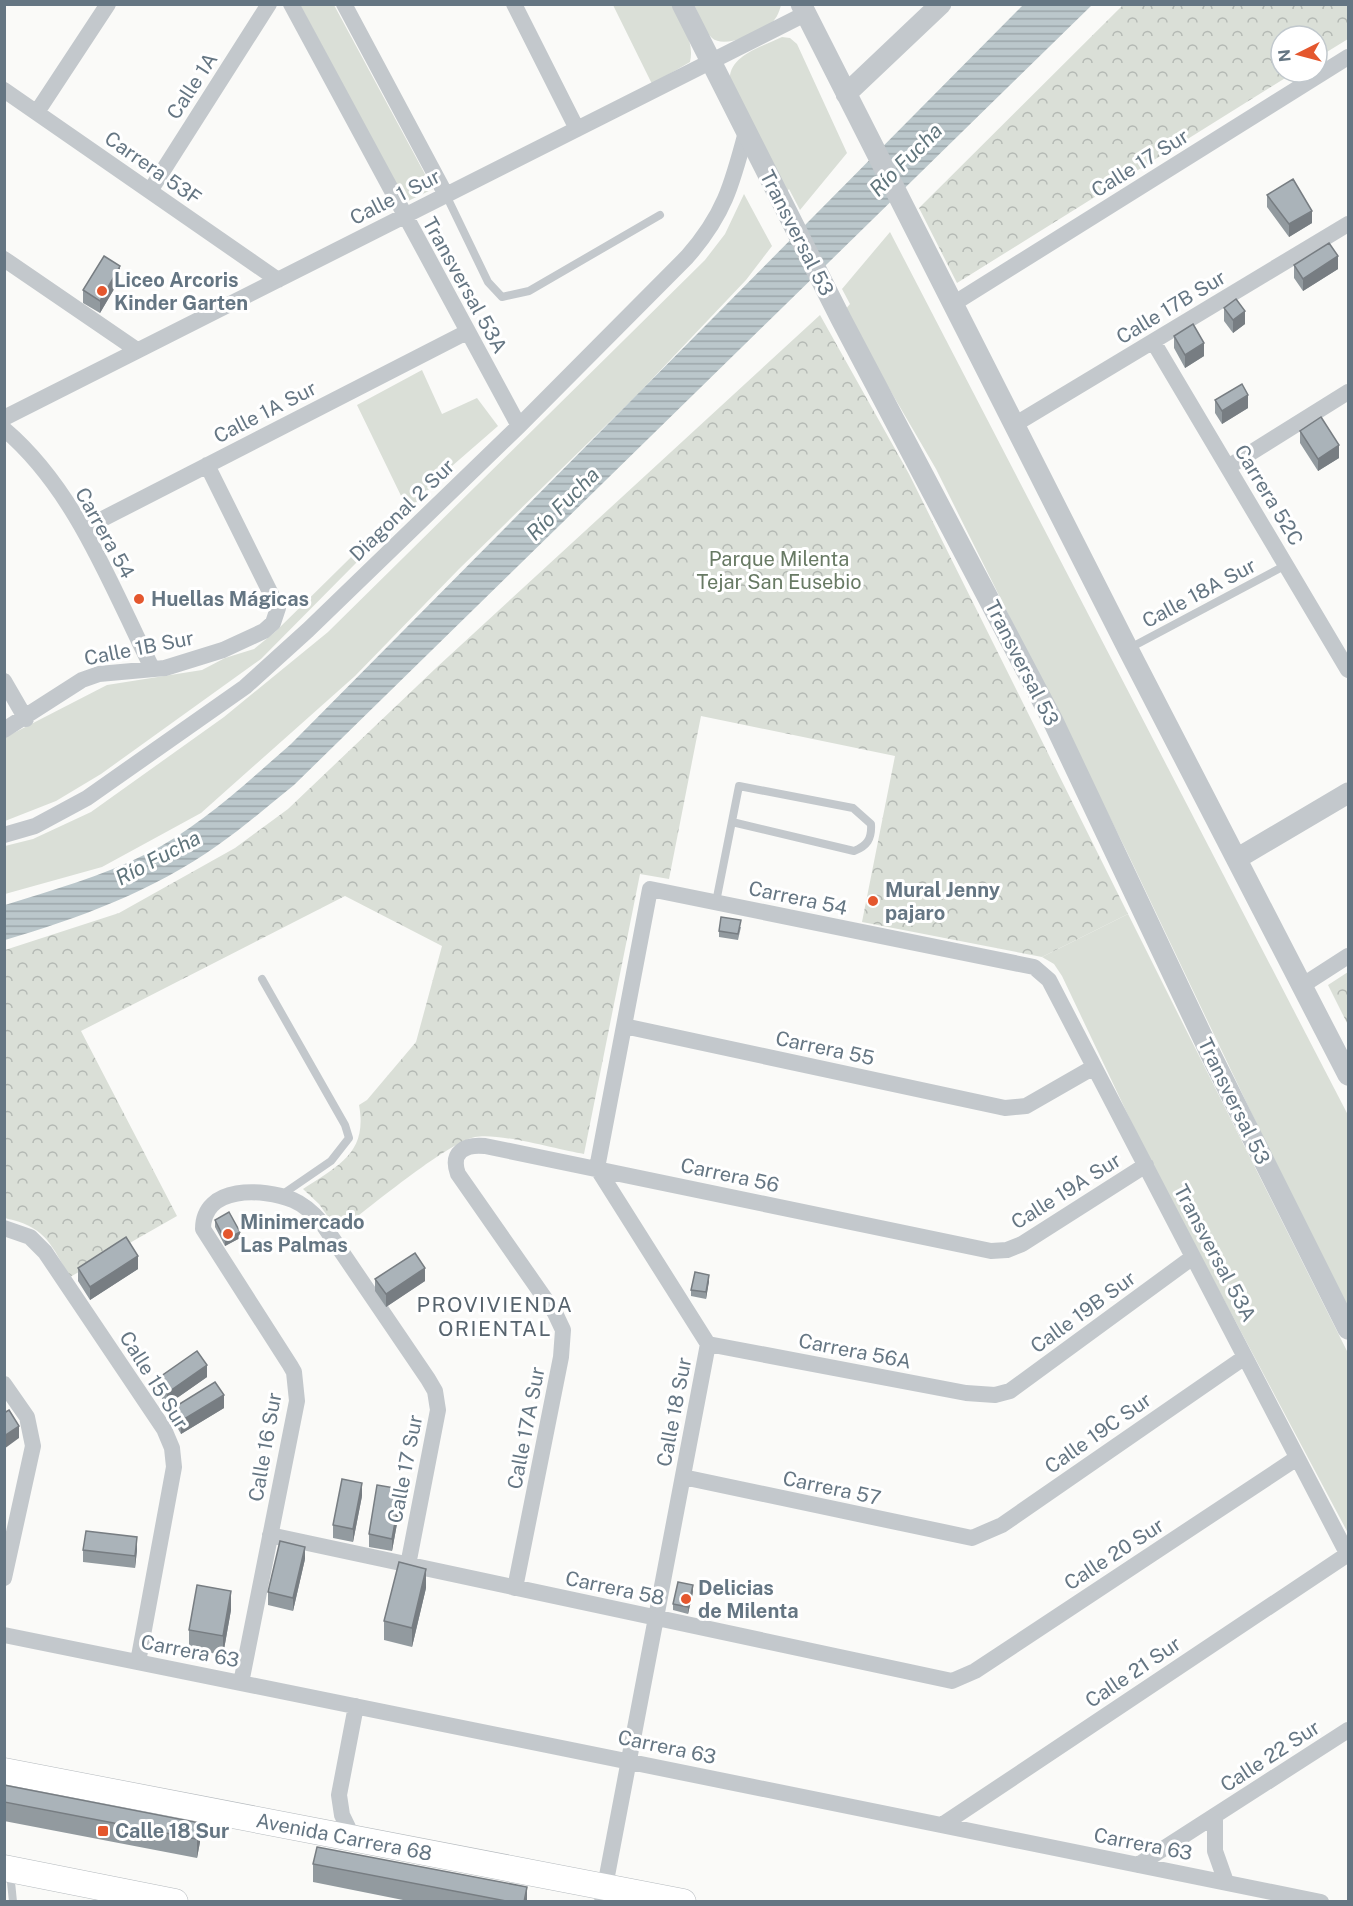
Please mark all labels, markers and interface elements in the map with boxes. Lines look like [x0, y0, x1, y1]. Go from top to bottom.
north arrow [1269, 24, 1329, 84]
street label: Calle 1A [162, 48, 222, 124]
text: N [1274, 48, 1295, 63]
water label: Río Fucha [864, 118, 947, 201]
street label: Calle 17 Sur [1087, 124, 1193, 202]
street label: Carrera 53F [100, 126, 206, 210]
street label: Calle 1 Sur [346, 164, 444, 230]
street label: Transversal 53 [755, 166, 839, 300]
street label: Transversal 53A [418, 213, 512, 357]
street label: Calle 17B Sur [1112, 265, 1230, 349]
place label: Liceo Arcoris Kinder Garten [114, 268, 248, 315]
marker: Liceo Arcoris Kinder Garten [95, 284, 109, 298]
street label: Calle 1A Sur [210, 376, 321, 448]
street label: Carrera 52C [1230, 440, 1308, 550]
street label: Diagonal 2 Sur [345, 454, 460, 566]
water label: Río Fucha [521, 462, 604, 545]
street label: Carrera 54 [70, 483, 140, 583]
park label: Parque Milenta Tejar San Eusebio [696, 547, 862, 594]
street label: Calle 18A Sur [1138, 553, 1260, 633]
place label: Huellas Mágicas [151, 587, 309, 611]
marker: Huellas Mágicas [132, 592, 146, 606]
street label: Transversal 53 [980, 596, 1064, 730]
street label: Calle 1B Sur [82, 626, 196, 670]
water label: Río Fucha [111, 825, 205, 890]
street label: Carrera 54 [746, 876, 850, 920]
place label: Mural Jenny pajaro [885, 878, 1000, 925]
marker: Mural Jenny pajaro [866, 894, 880, 908]
street label: Carrera 55 [773, 1026, 877, 1070]
street label: Transversal 53 [1193, 1034, 1275, 1168]
street label: Calle 19A Sur [1007, 1148, 1125, 1234]
street label: Carrera 56 [679, 1153, 781, 1197]
street label: Transversal 53A [1169, 1180, 1261, 1326]
place label: Minimercado Las Palmas [240, 1210, 365, 1257]
marker: Minimercado Las Palmas [221, 1227, 235, 1241]
street label: Calle 19B Sur [1026, 1266, 1140, 1358]
district label: PROVIVIENDA ORIENTAL [417, 1292, 573, 1341]
street label: Calle 15 Sur [114, 1327, 194, 1434]
street label: Carrera 56A [797, 1328, 913, 1374]
street label: Calle 18 Sur [652, 1355, 696, 1469]
street label: Calle 17A Sur [502, 1365, 550, 1491]
street label: Calle 19C Sur [1040, 1387, 1156, 1478]
street label: Calle 16 Sur [244, 1390, 286, 1503]
street label: Calle 17 Sur [383, 1413, 427, 1525]
street label: Carrera 57 [781, 1466, 883, 1510]
street label: Calle 20 Sur [1060, 1513, 1169, 1595]
street label: Carrera 58 [563, 1566, 667, 1610]
place label: Delicias de Milenta [698, 1576, 799, 1623]
marker: Delicias de Milenta [679, 1592, 693, 1606]
street label: Carrera 63 [139, 1630, 241, 1672]
street label: Calle 21 Sur [1081, 1631, 1185, 1713]
street label: Calle 22 Sur [1216, 1715, 1324, 1797]
street label: Carrera 63 [616, 1725, 718, 1769]
street label: Avenida Carrera 68 [254, 1808, 434, 1866]
place label: Calle 18 Sur [115, 1819, 229, 1843]
street label: Carrera 63 [1092, 1823, 1194, 1865]
marker: Calle 18 Sur [96, 1824, 110, 1838]

